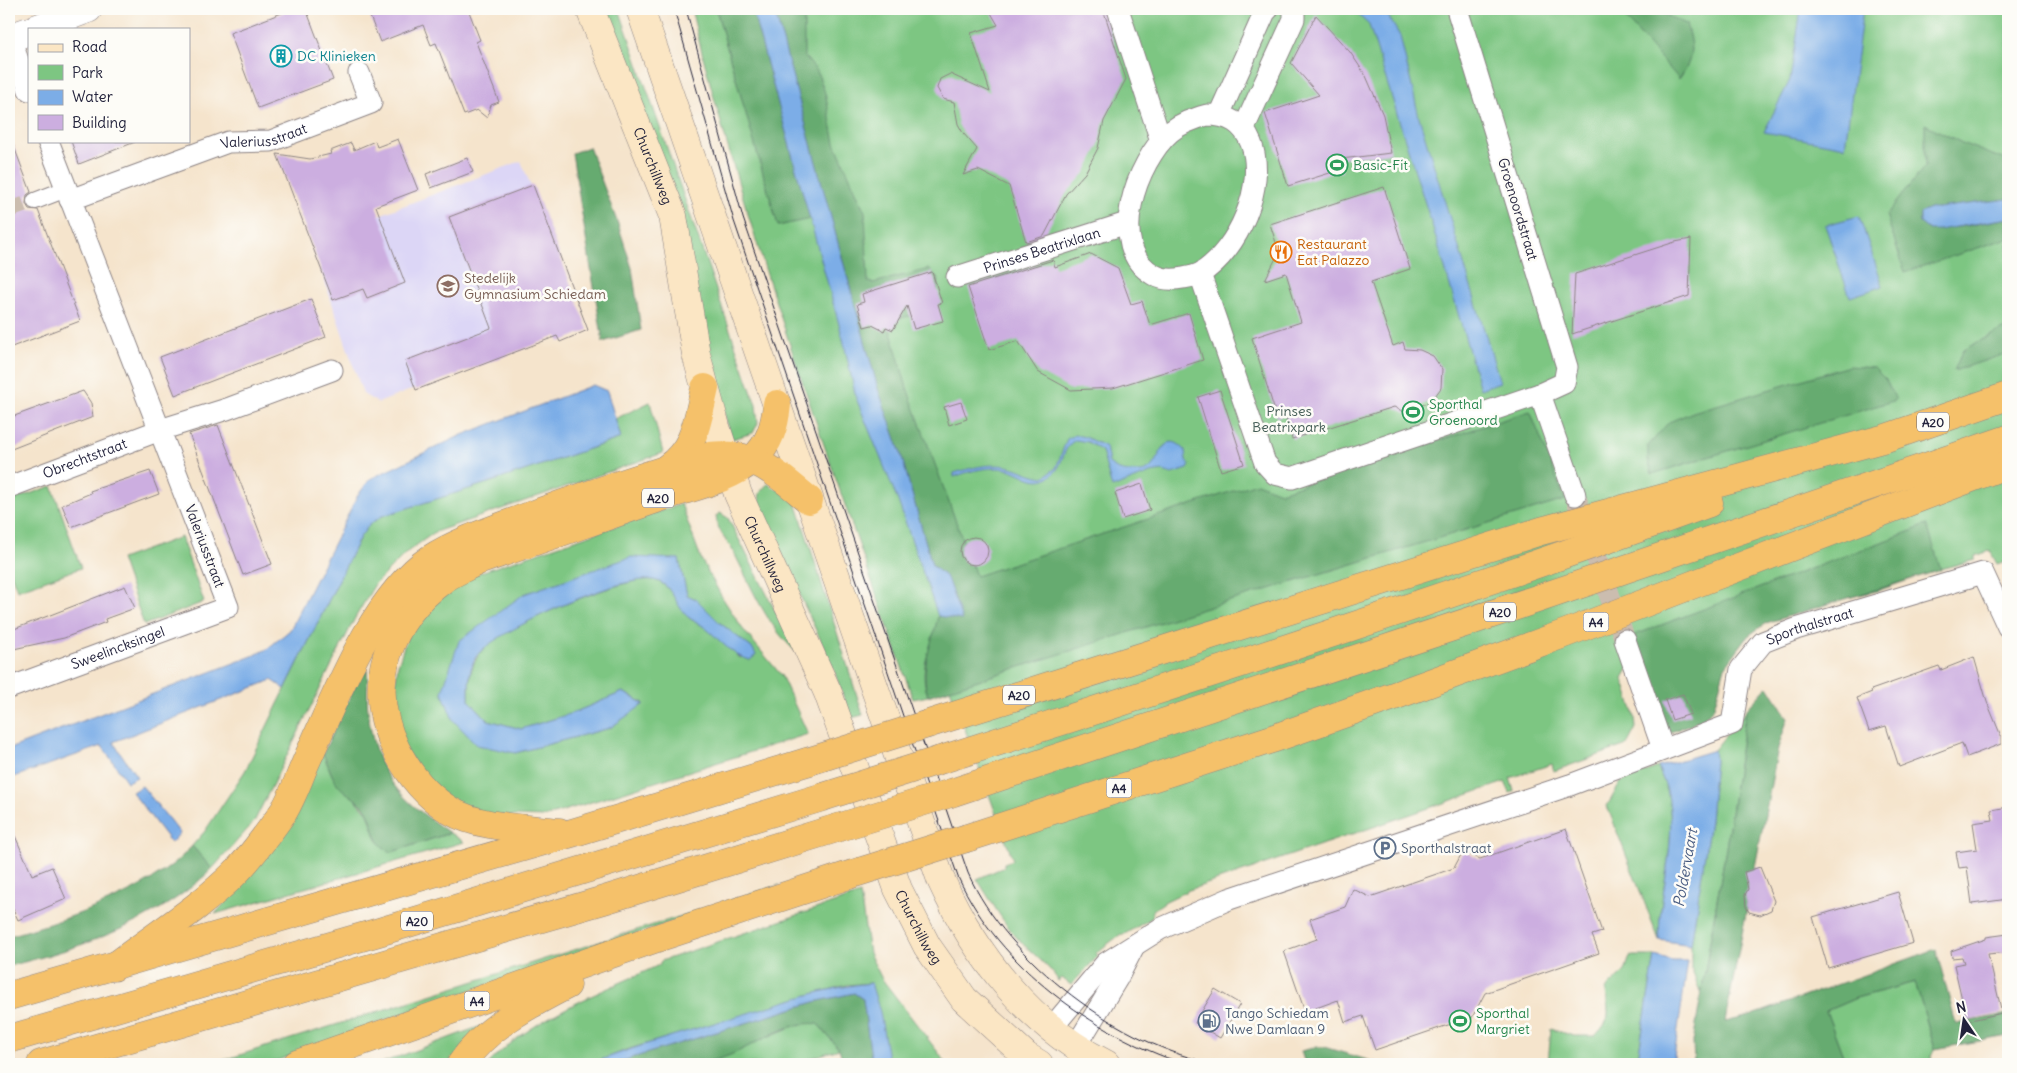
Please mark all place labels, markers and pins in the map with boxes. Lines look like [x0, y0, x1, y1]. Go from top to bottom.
building icon: DC Klinieken [269, 44, 293, 68]
place label: DC Klinieken [297, 47, 376, 65]
sports icon: Basic-Fit [1325, 153, 1349, 177]
place label: Basic-Fit [1353, 156, 1408, 174]
place label: Restaurant Eat Palazzo [1297, 235, 1370, 269]
restaurant icon: Restaurant Eat Palazzo [1269, 240, 1293, 264]
place label: Stedelijk Gymnasium Schiedam [464, 269, 606, 303]
school or university icon: Stedelijk Gymnasium Schiedam [436, 274, 460, 298]
place label: Sporthal Groenoord [1429, 395, 1498, 429]
sports icon: Sporthal Groenoord [1401, 400, 1425, 424]
parking icon: Sporthalstraat [1373, 836, 1397, 860]
place label: Sporthalstraat [1401, 839, 1492, 857]
place label: Tango Schiedam Nwe Damlaan 9 [1225, 1004, 1329, 1038]
place label: Sporthal Margriet [1476, 1004, 1530, 1038]
fuel station icon: Tango Schiedam Nwe Damlaan 9 [1197, 1009, 1221, 1033]
sports icon: Sporthal Margriet [1448, 1009, 1472, 1033]

